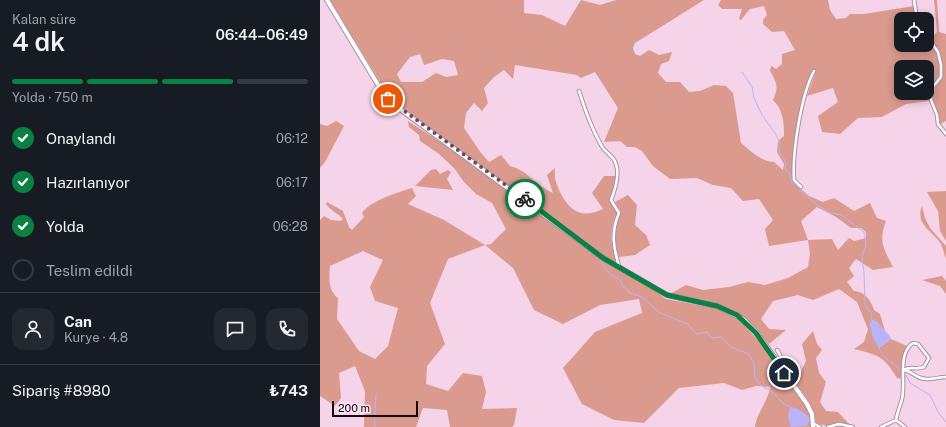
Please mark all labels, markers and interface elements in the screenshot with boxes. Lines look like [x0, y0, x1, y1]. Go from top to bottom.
text: Kalan süre [12, 12, 76, 27]
map controls [894, 12, 934, 100]
button: locate [894, 12, 934, 52]
text: 4 dk [12, 26, 65, 57]
text: 06:44–06:49 [215, 26, 308, 43]
button: layers [894, 60, 934, 100]
pin [371, 82, 405, 116]
icon: bag [377, 88, 399, 110]
text: Yolda · 750 m [12, 90, 93, 105]
icon: check [12, 127, 34, 149]
text: Onaylandı [46, 130, 116, 147]
text: 06:12 [276, 131, 308, 146]
icon: check [12, 171, 34, 193]
text: Hazırlanıyor [46, 174, 130, 191]
text: 06:17 [276, 175, 308, 190]
courier [505, 179, 545, 219]
icon: bike [514, 188, 536, 210]
icon: check [12, 215, 34, 237]
text: Yolda [46, 218, 84, 235]
text: 06:28 [273, 219, 308, 234]
text: Teslim edildi [46, 262, 133, 279]
button: person [12, 308, 54, 350]
button: chat [214, 308, 256, 350]
button: phone [266, 308, 308, 350]
text: Can [64, 313, 92, 330]
text: Kurye · 4.8 [64, 330, 128, 345]
pin [767, 356, 801, 390]
icon: home [773, 362, 795, 384]
text: Sipariş #8980 [12, 382, 110, 399]
text: ₺743 [269, 382, 308, 399]
scale bar [332, 399, 418, 418]
text: 200 m [338, 402, 370, 414]

